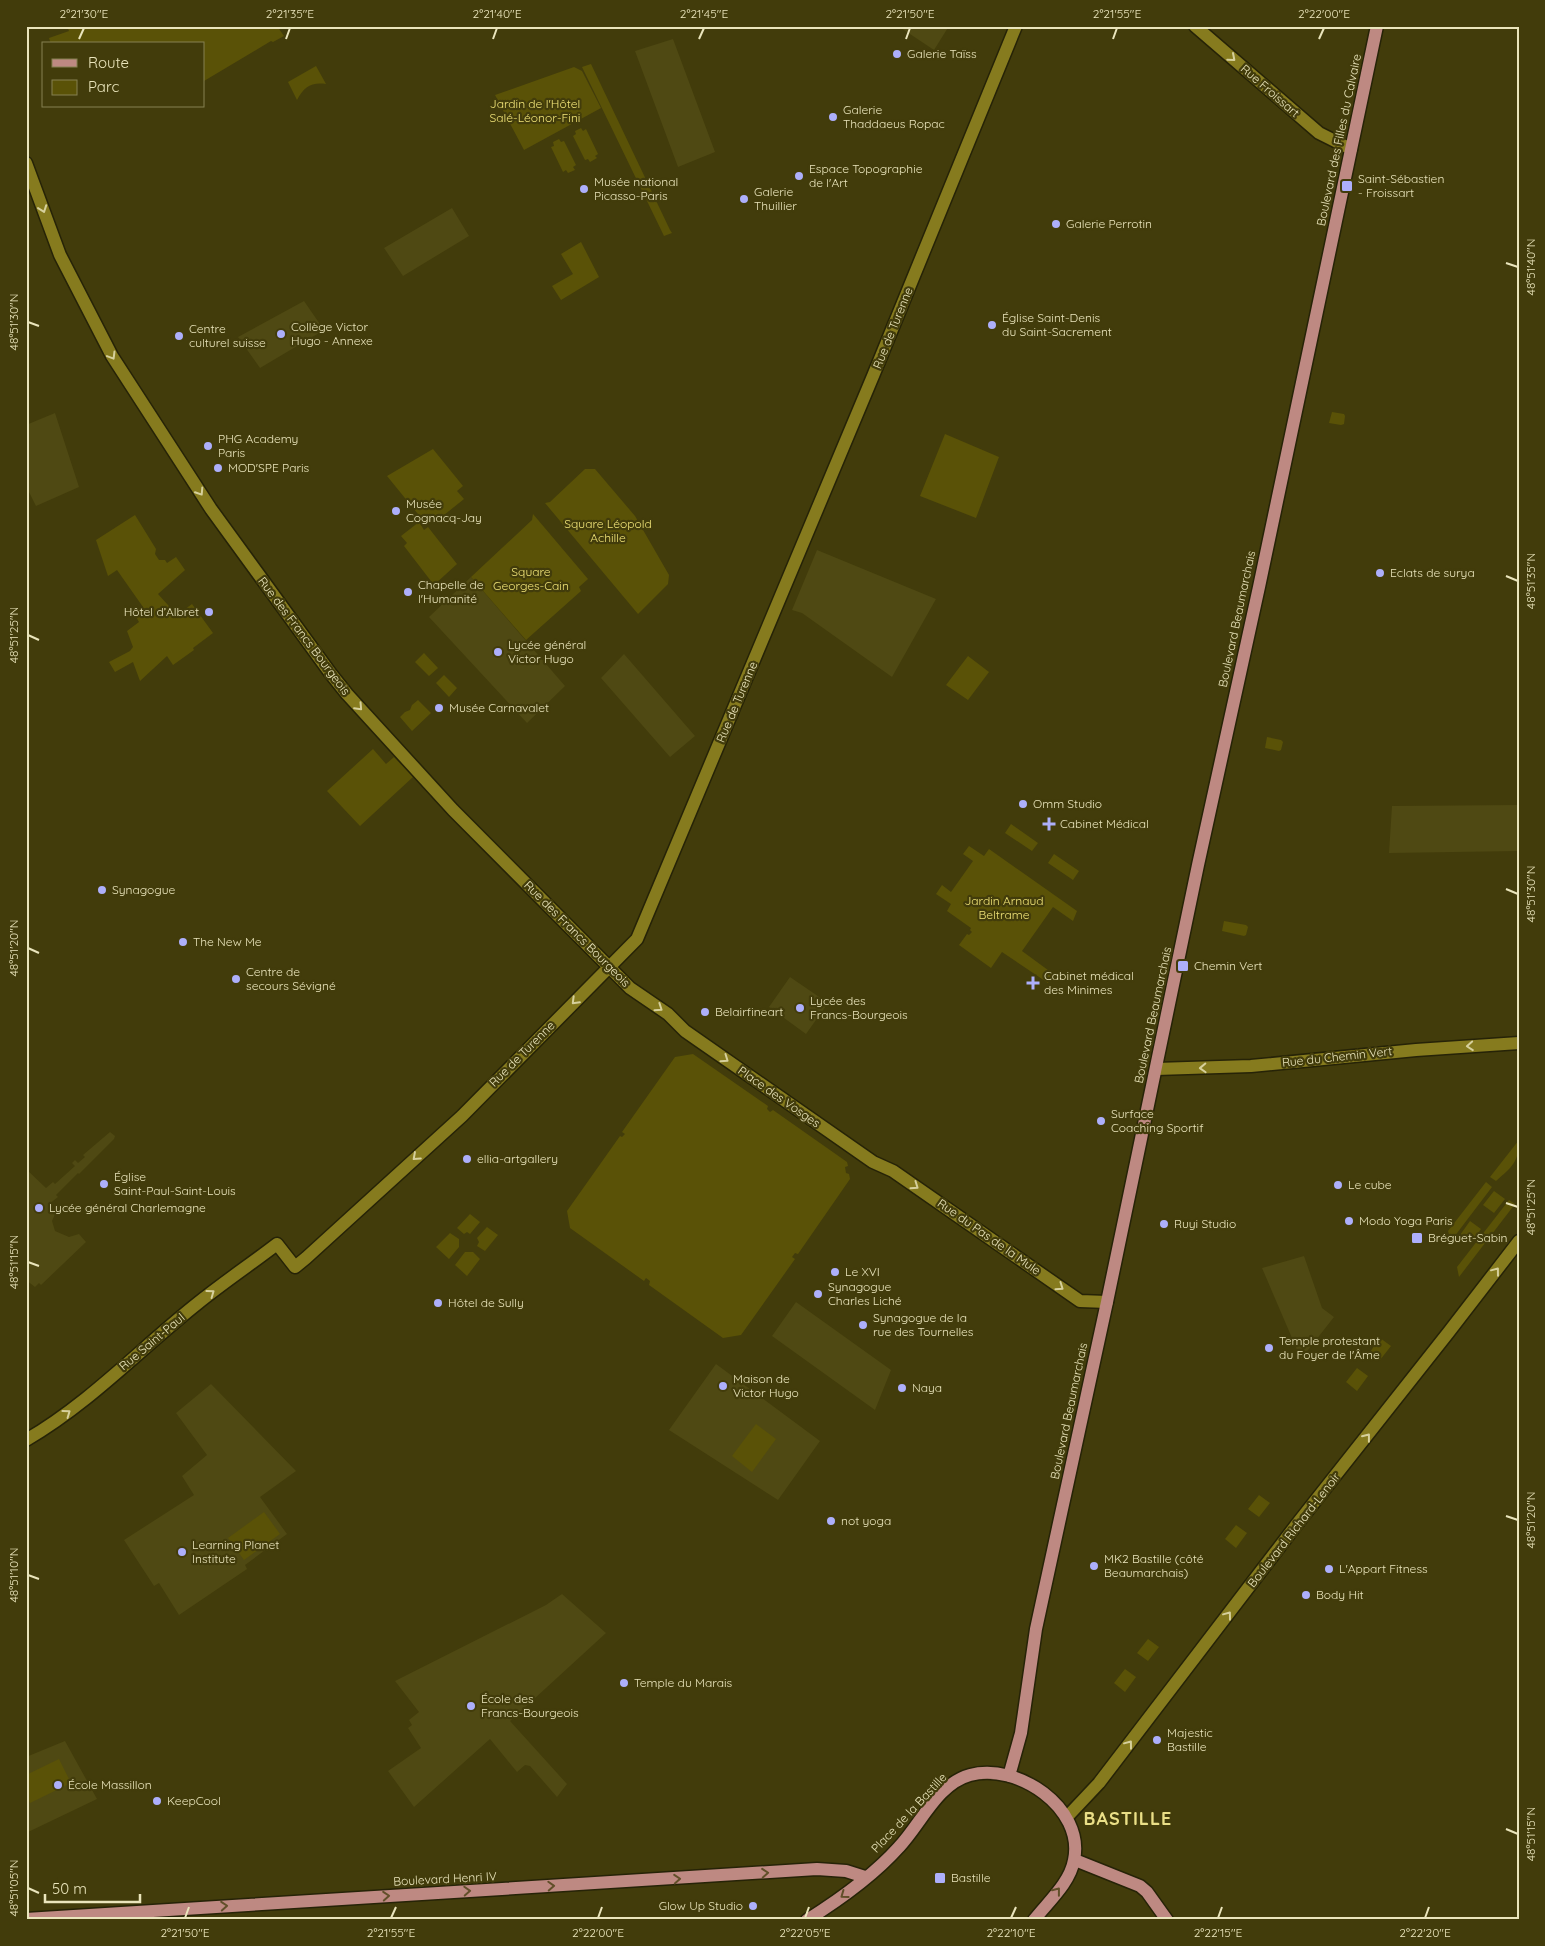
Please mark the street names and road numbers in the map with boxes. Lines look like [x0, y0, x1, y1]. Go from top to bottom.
street label: Boulevard des Filles du Calvaire [1313, 52, 1364, 227]
street label: Rue Froissart [1238, 61, 1303, 120]
street label: Rue de Turenne [869, 285, 916, 371]
street label: Boulevard Beaumarchais [1215, 549, 1258, 689]
street label: Rue des Francs Bourgeois [255, 574, 354, 698]
street label: Rue de Turenne [713, 659, 760, 745]
street label: Rue des Francs Bourgeois [521, 877, 634, 990]
street label: Boulevard Beaumarchais [1131, 945, 1174, 1085]
street label: Rue de Turenne [486, 1018, 558, 1090]
street label: Rue du Chemin Vert [1281, 1043, 1393, 1070]
street label: Place des Vosges [735, 1063, 823, 1131]
street label: Rue du Pas de la Mule [935, 1195, 1044, 1278]
street label: Rue Saint-Paul [116, 1310, 187, 1373]
street label: Boulevard Beaumarchais [1047, 1341, 1090, 1481]
street label: Boulevard Richard-Lenoir [1244, 1469, 1343, 1590]
street label: Place de la Bastille [868, 1769, 950, 1856]
street label: Boulevard Henri IV [393, 1868, 497, 1889]

